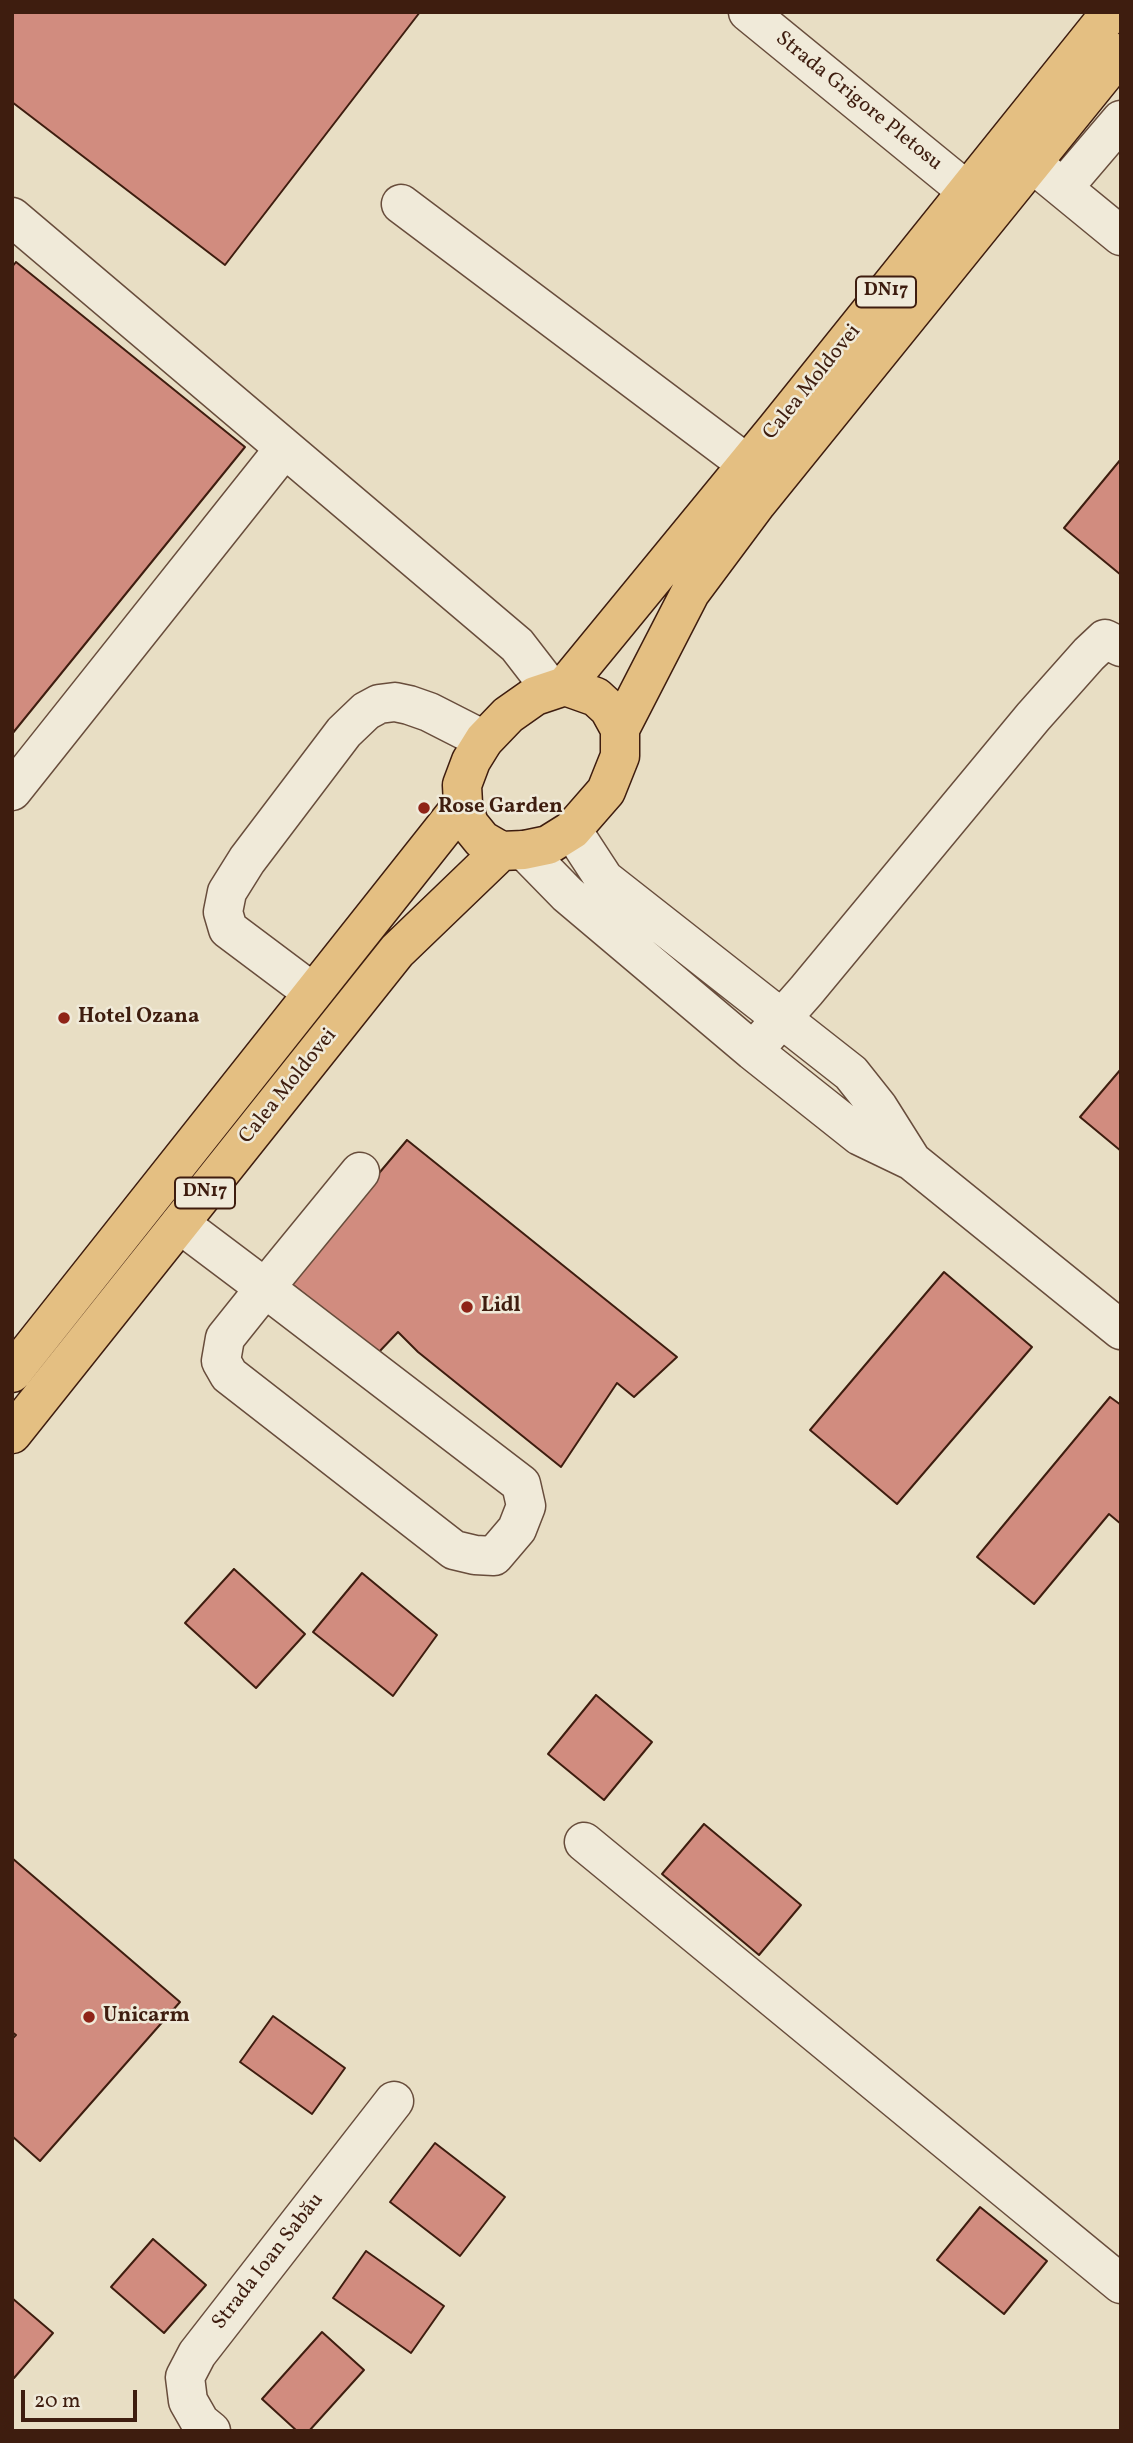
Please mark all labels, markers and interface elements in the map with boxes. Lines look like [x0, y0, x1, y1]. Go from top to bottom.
street label: Strada Grigore Pletosu [769, 27, 947, 177]
road number: DN17 [856, 276, 916, 308]
street label: Calea Moldovei [759, 320, 867, 446]
place label: Rose Garden [438, 795, 563, 821]
marker: Rose Garden [416, 800, 432, 816]
place label: Hotel Ozana [78, 1005, 199, 1031]
marker: Hotel Ozana [56, 1010, 72, 1026]
street label: Calea Moldovei [235, 1024, 343, 1150]
road number: DN17 [175, 1177, 235, 1208]
place label: Lidl [481, 1294, 521, 1320]
marker: Lidl [459, 1299, 475, 1315]
place label: Unicarm [103, 2004, 190, 2030]
marker: Unicarm [81, 2009, 97, 2025]
street label: Strada Ioan Sabău [208, 2189, 330, 2335]
scale bar [24, 2376, 140, 2420]
text: 20 m [34, 2387, 80, 2416]

